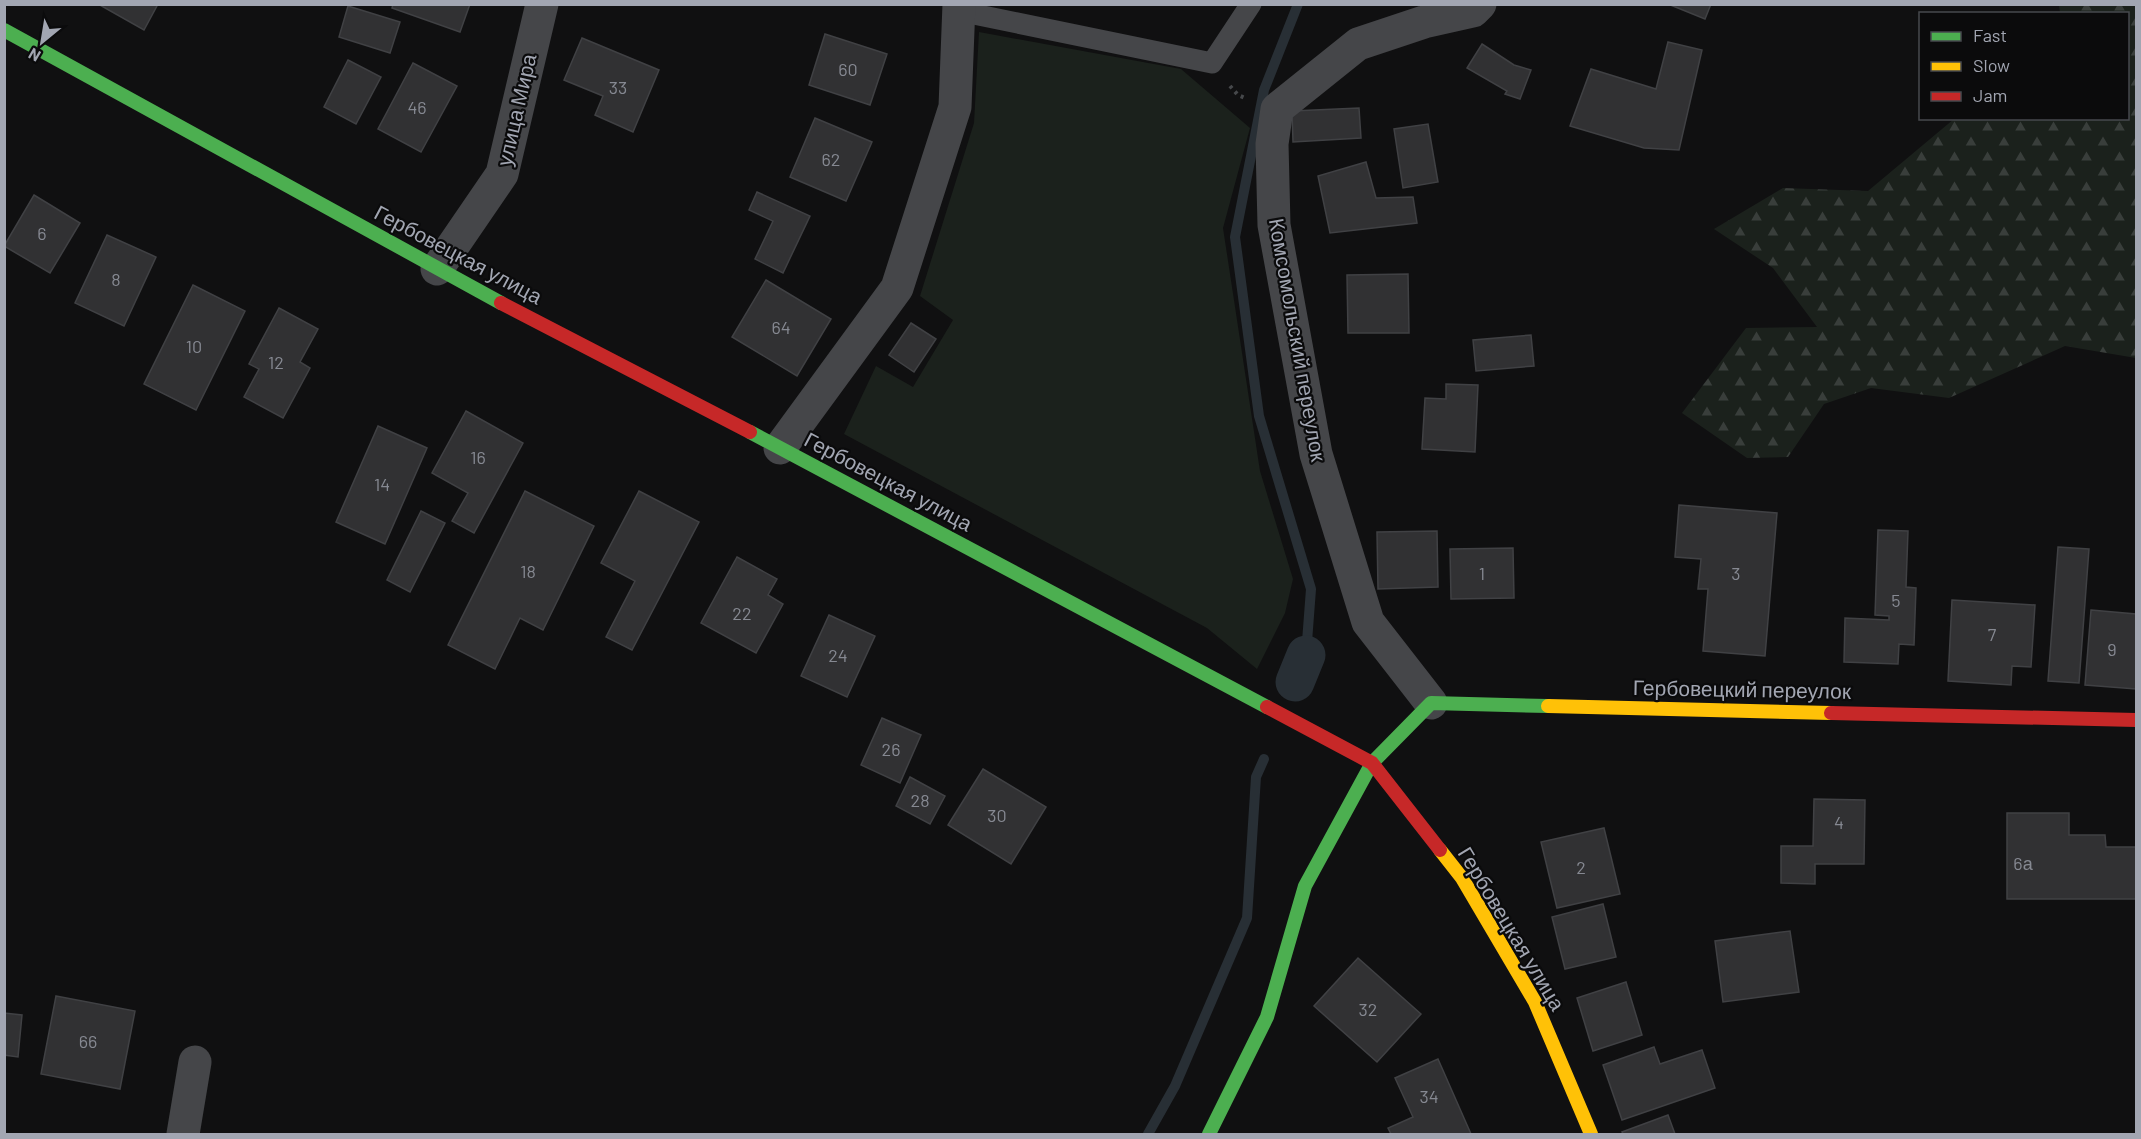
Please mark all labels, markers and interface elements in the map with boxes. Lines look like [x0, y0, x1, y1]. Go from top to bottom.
north arrow [12, 12, 72, 72]
legend [1919, 12, 2129, 120]
text: Fast [1973, 24, 2007, 46]
text: N [25, 45, 44, 66]
street label: улица Мира [490, 51, 541, 168]
text: Slow [1973, 54, 2010, 76]
house number: 60 [838, 58, 858, 80]
house number: 33 [609, 76, 627, 98]
text: Jam [1973, 84, 2007, 106]
house number: 46 [407, 96, 427, 118]
house number: 62 [822, 148, 840, 170]
street label: Гербовецкая улица [371, 199, 547, 309]
street label: Комсомольский переулок [1265, 216, 1332, 464]
house number: 6 [37, 222, 47, 244]
house number: 8 [111, 268, 121, 290]
house number: 64 [771, 316, 791, 338]
house number: 10 [186, 335, 202, 357]
house number: 12 [268, 351, 284, 373]
street label: Гербовецкая улица [801, 426, 977, 536]
house number: 16 [470, 446, 486, 468]
house number: 14 [374, 473, 390, 495]
house number: 18 [520, 560, 536, 582]
house number: 1 [1479, 562, 1485, 584]
house number: 3 [1731, 562, 1741, 584]
house number: 5 [1891, 589, 1901, 611]
house number: 22 [732, 602, 752, 624]
house number: 7 [1988, 623, 1997, 645]
house number: 9 [2107, 638, 2117, 660]
house number: 24 [828, 644, 848, 666]
street label: Гербовецкий переулок [1633, 674, 1852, 703]
house number: 26 [882, 738, 900, 760]
house number: 28 [910, 789, 930, 811]
house number: 30 [987, 804, 1007, 826]
house number: 4 [1834, 811, 1844, 833]
street label: Гербовецкая улица [1454, 842, 1571, 1015]
house number: 6а [2013, 852, 2034, 874]
house number: 2 [1576, 856, 1586, 878]
house number: 32 [1359, 998, 1377, 1020]
house number: 66 [79, 1030, 97, 1052]
house number: 34 [1419, 1085, 1439, 1107]

